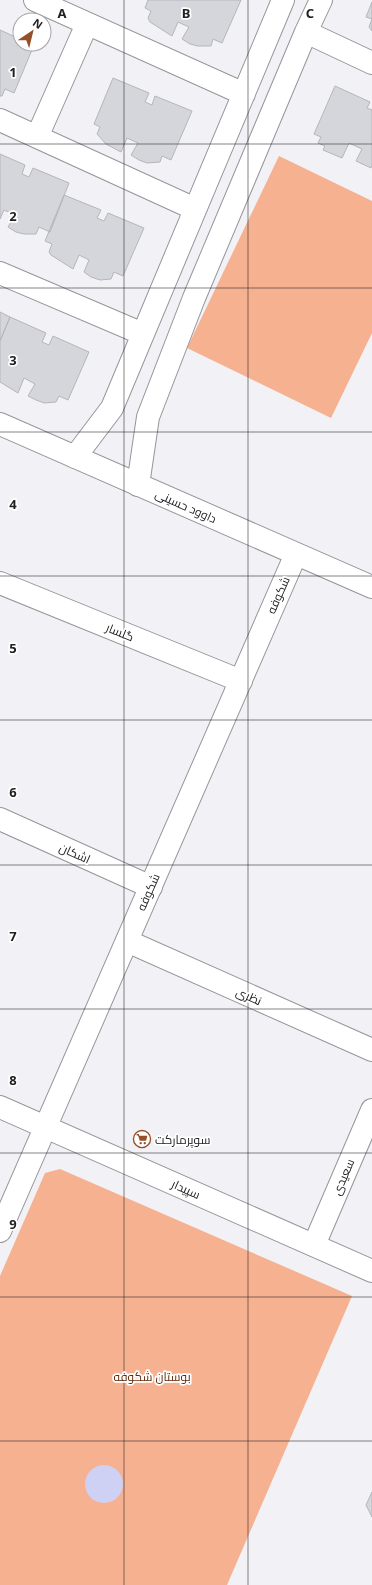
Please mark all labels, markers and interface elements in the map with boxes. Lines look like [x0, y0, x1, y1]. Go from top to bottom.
text: A [58, 4, 67, 22]
text: B [182, 4, 190, 22]
text: C [306, 4, 314, 22]
north arrow [12, 12, 52, 52]
text: N [30, 15, 46, 32]
text: 1 [9, 63, 17, 81]
text: 2 [9, 207, 17, 225]
text: 3 [9, 351, 17, 369]
street label: داوود حسینی [153, 485, 220, 527]
text: 4 [9, 495, 17, 513]
street label: شکوفه [262, 574, 294, 616]
street label: گلسار [103, 618, 137, 645]
text: 5 [9, 639, 17, 657]
text: 6 [9, 783, 17, 801]
street label: اشکان [57, 839, 93, 867]
street label: شکوفه [132, 871, 164, 913]
text: 7 [9, 927, 17, 945]
street label: نظری [233, 983, 265, 1009]
text: 8 [9, 1071, 17, 1089]
supermarket icon: سوپرمارکت [132, 1129, 152, 1149]
place label: سوپرمارکت [155, 1131, 210, 1149]
street label: سعیدی [328, 1156, 358, 1198]
street label: سپیدار [168, 1175, 203, 1203]
text: 9 [9, 1215, 17, 1233]
park label: بوستان شکوفه [113, 1368, 191, 1385]

